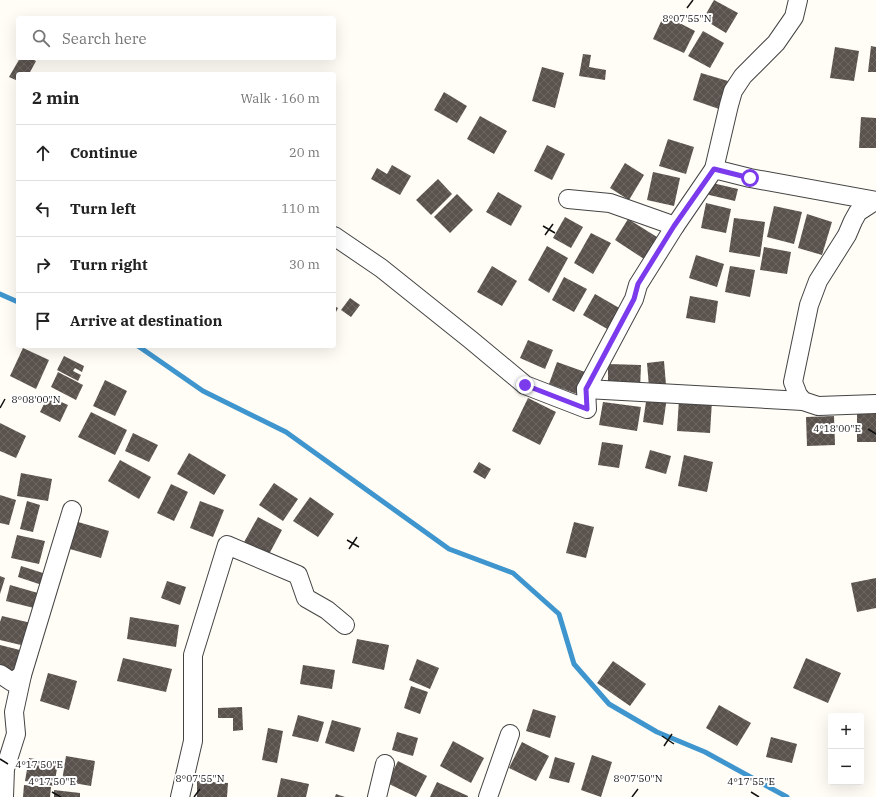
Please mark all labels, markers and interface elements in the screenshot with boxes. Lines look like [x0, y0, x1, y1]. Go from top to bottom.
text: 8°07'55"N [663, 12, 712, 25]
search box [16, 16, 336, 60]
icon: search [30, 27, 52, 49]
text: Search here [62, 29, 147, 48]
text: 2 min [32, 87, 80, 109]
text: Walk · 160 m [241, 90, 320, 107]
icon: ahead [32, 142, 54, 164]
text: Continue [70, 143, 137, 162]
text: 20 m [289, 144, 320, 161]
route start [741, 169, 759, 187]
icon: left [32, 198, 54, 220]
text: Turn left [70, 199, 136, 218]
text: 110 m [281, 200, 320, 217]
icon: right [32, 254, 54, 276]
text: Turn right [70, 255, 148, 274]
text: 30 m [289, 256, 320, 273]
icon: arrive [32, 310, 54, 332]
text: Arrive at destination [70, 311, 222, 330]
route end [516, 376, 534, 394]
text: 8°08'00"N [12, 393, 61, 406]
text: 4°18'00"E [813, 422, 861, 435]
map controls [828, 713, 864, 785]
button: + [828, 713, 864, 749]
button: − [828, 749, 864, 785]
text: 4°17'50"E [15, 758, 63, 771]
text: 8°07'55"N [176, 772, 225, 785]
text: 8°07'50"N [614, 772, 663, 785]
text: 4°17'50"E [28, 775, 76, 788]
text: 4°17'55"E [727, 775, 775, 788]

